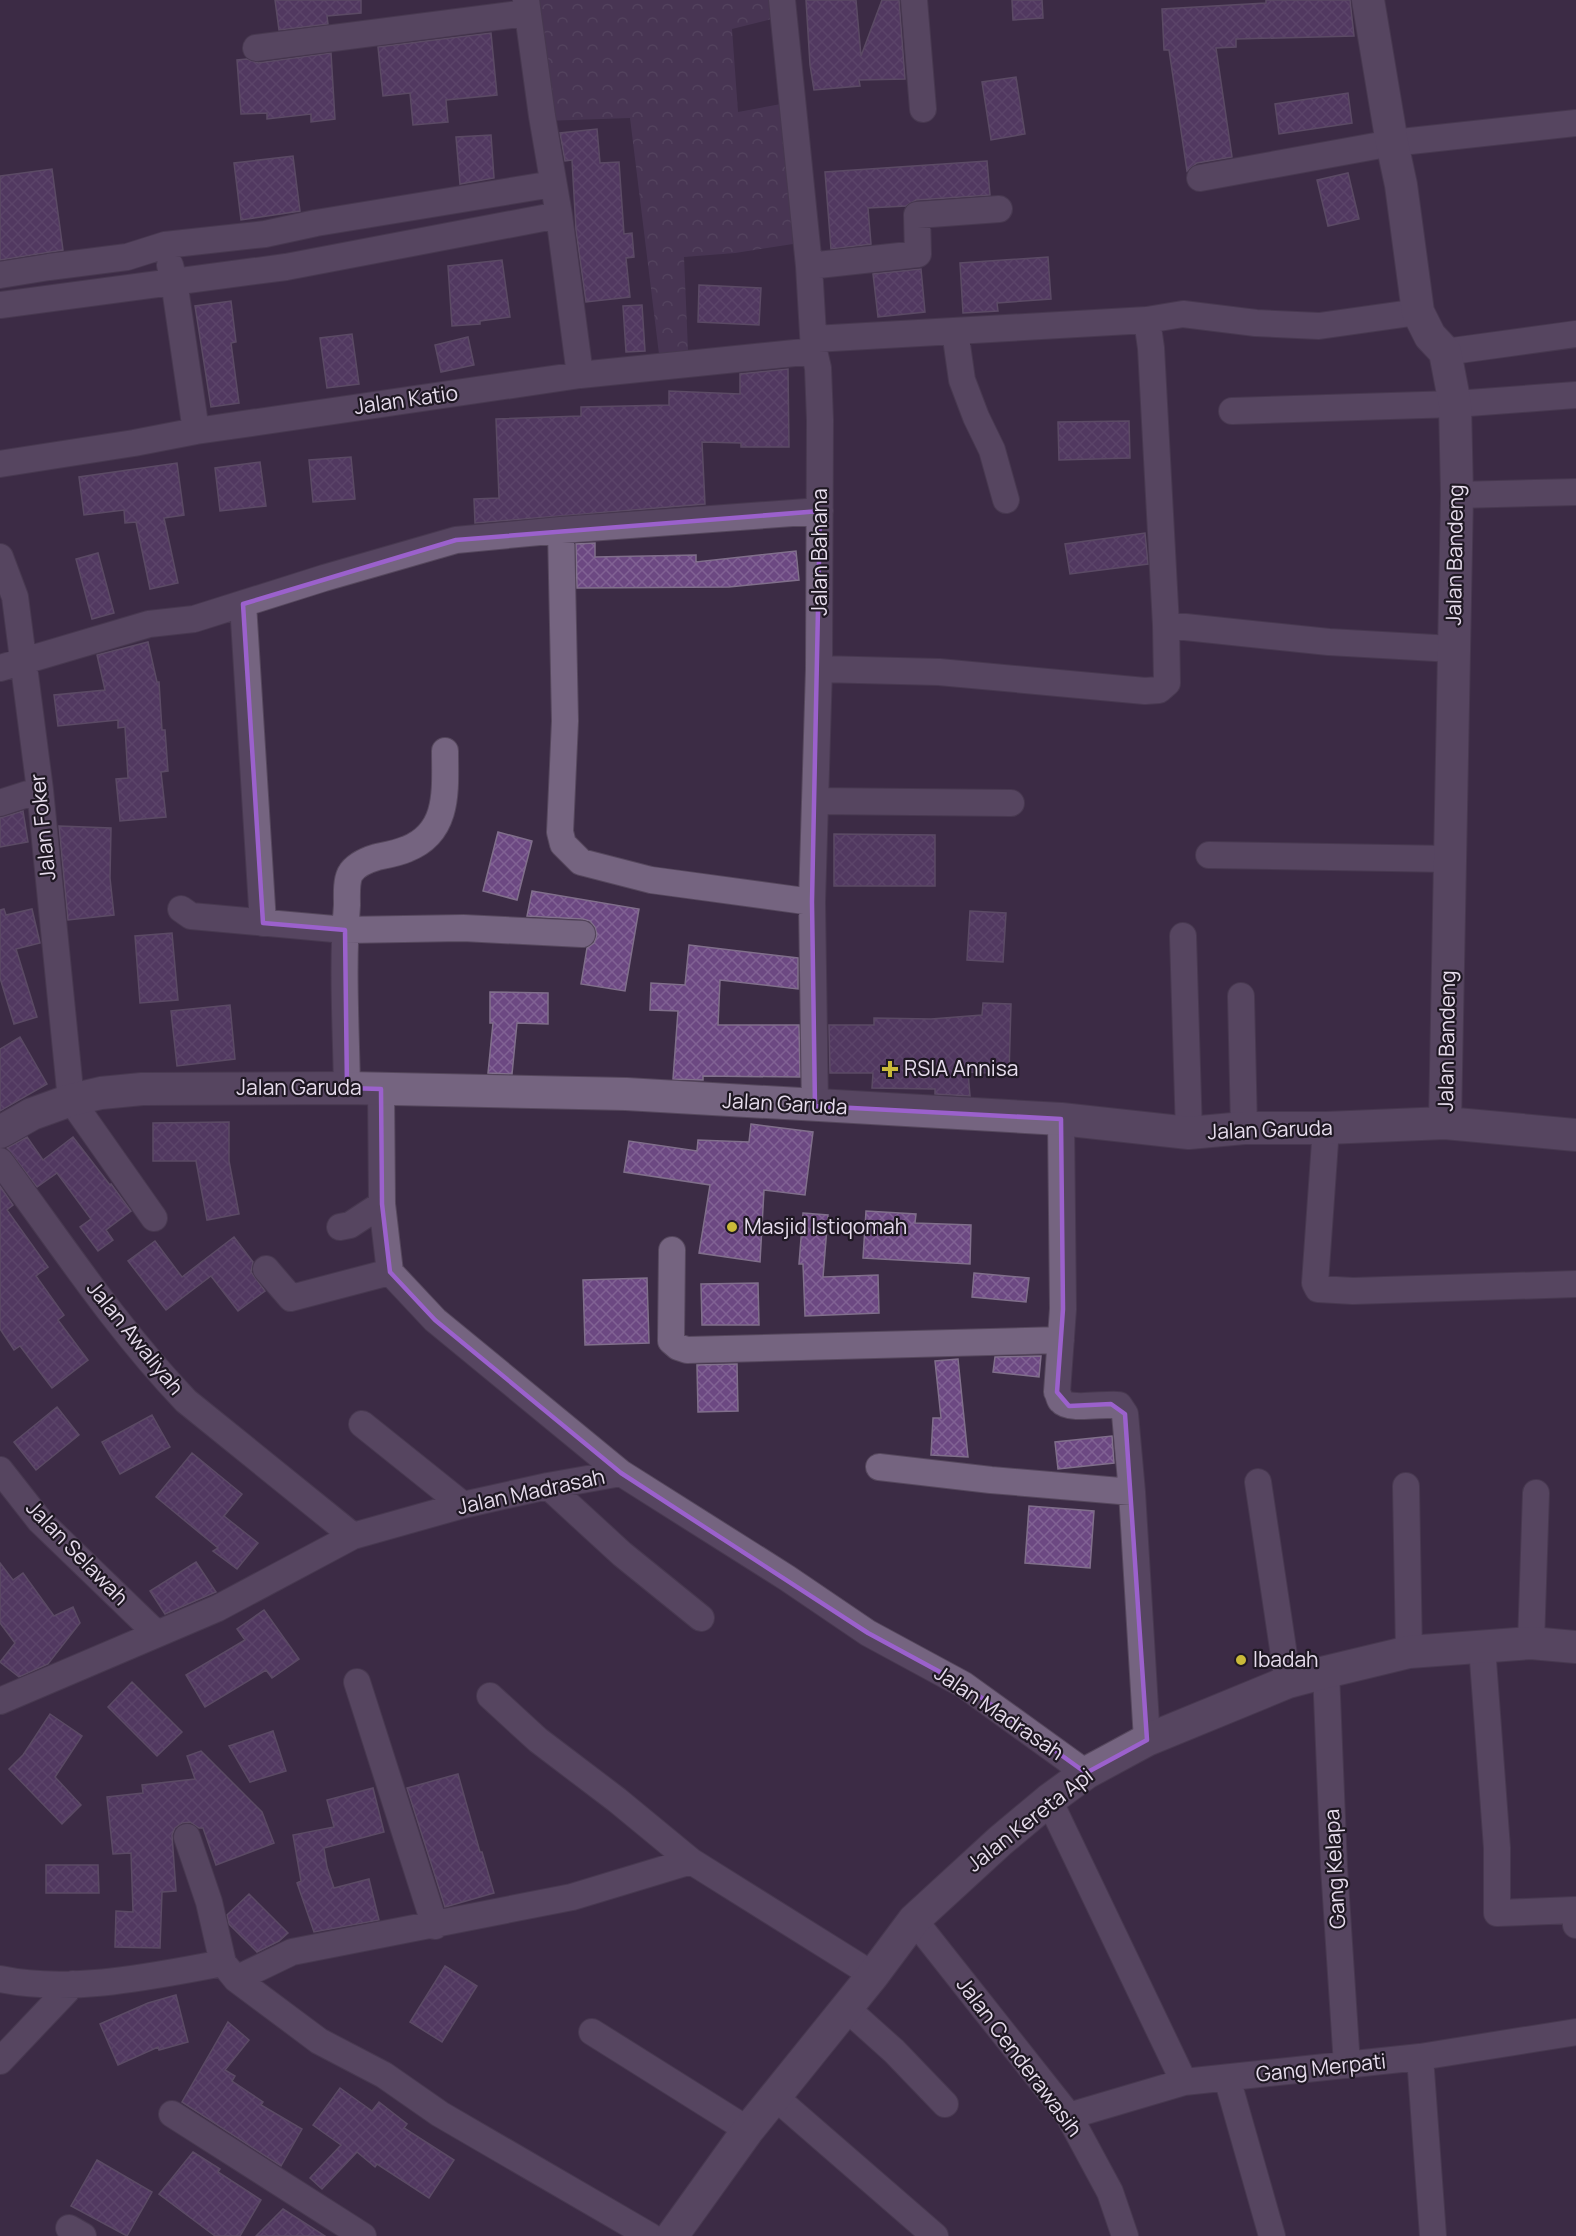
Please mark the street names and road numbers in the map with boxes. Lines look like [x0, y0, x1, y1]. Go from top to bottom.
street label: Jalan Katio [352, 378, 460, 420]
street label: Jalan Bandeng [1439, 484, 1469, 626]
street label: Jalan Bahana [805, 488, 833, 616]
street label: Jalan Foker [22, 772, 62, 882]
street label: Jalan Bandeng [1431, 970, 1461, 1112]
street label: Jalan Garuda [236, 1073, 362, 1101]
street label: Jalan Garuda [722, 1086, 848, 1120]
street label: Jalan Garuda [1207, 1113, 1333, 1145]
street label: Jalan Awaliyah [81, 1275, 190, 1400]
street label: Jalan Madrasah [454, 1462, 607, 1520]
street label: Jalan Selawah [21, 1494, 135, 1611]
street label: Jalan Madrasah [929, 1659, 1070, 1766]
street label: Jalan Kereta Api [960, 1761, 1098, 1877]
street label: Gang Kelapa [1317, 1808, 1351, 1930]
street label: Jalan Cenderawasih [951, 1971, 1089, 2142]
street label: Gang Merpati [1255, 2046, 1387, 2088]

